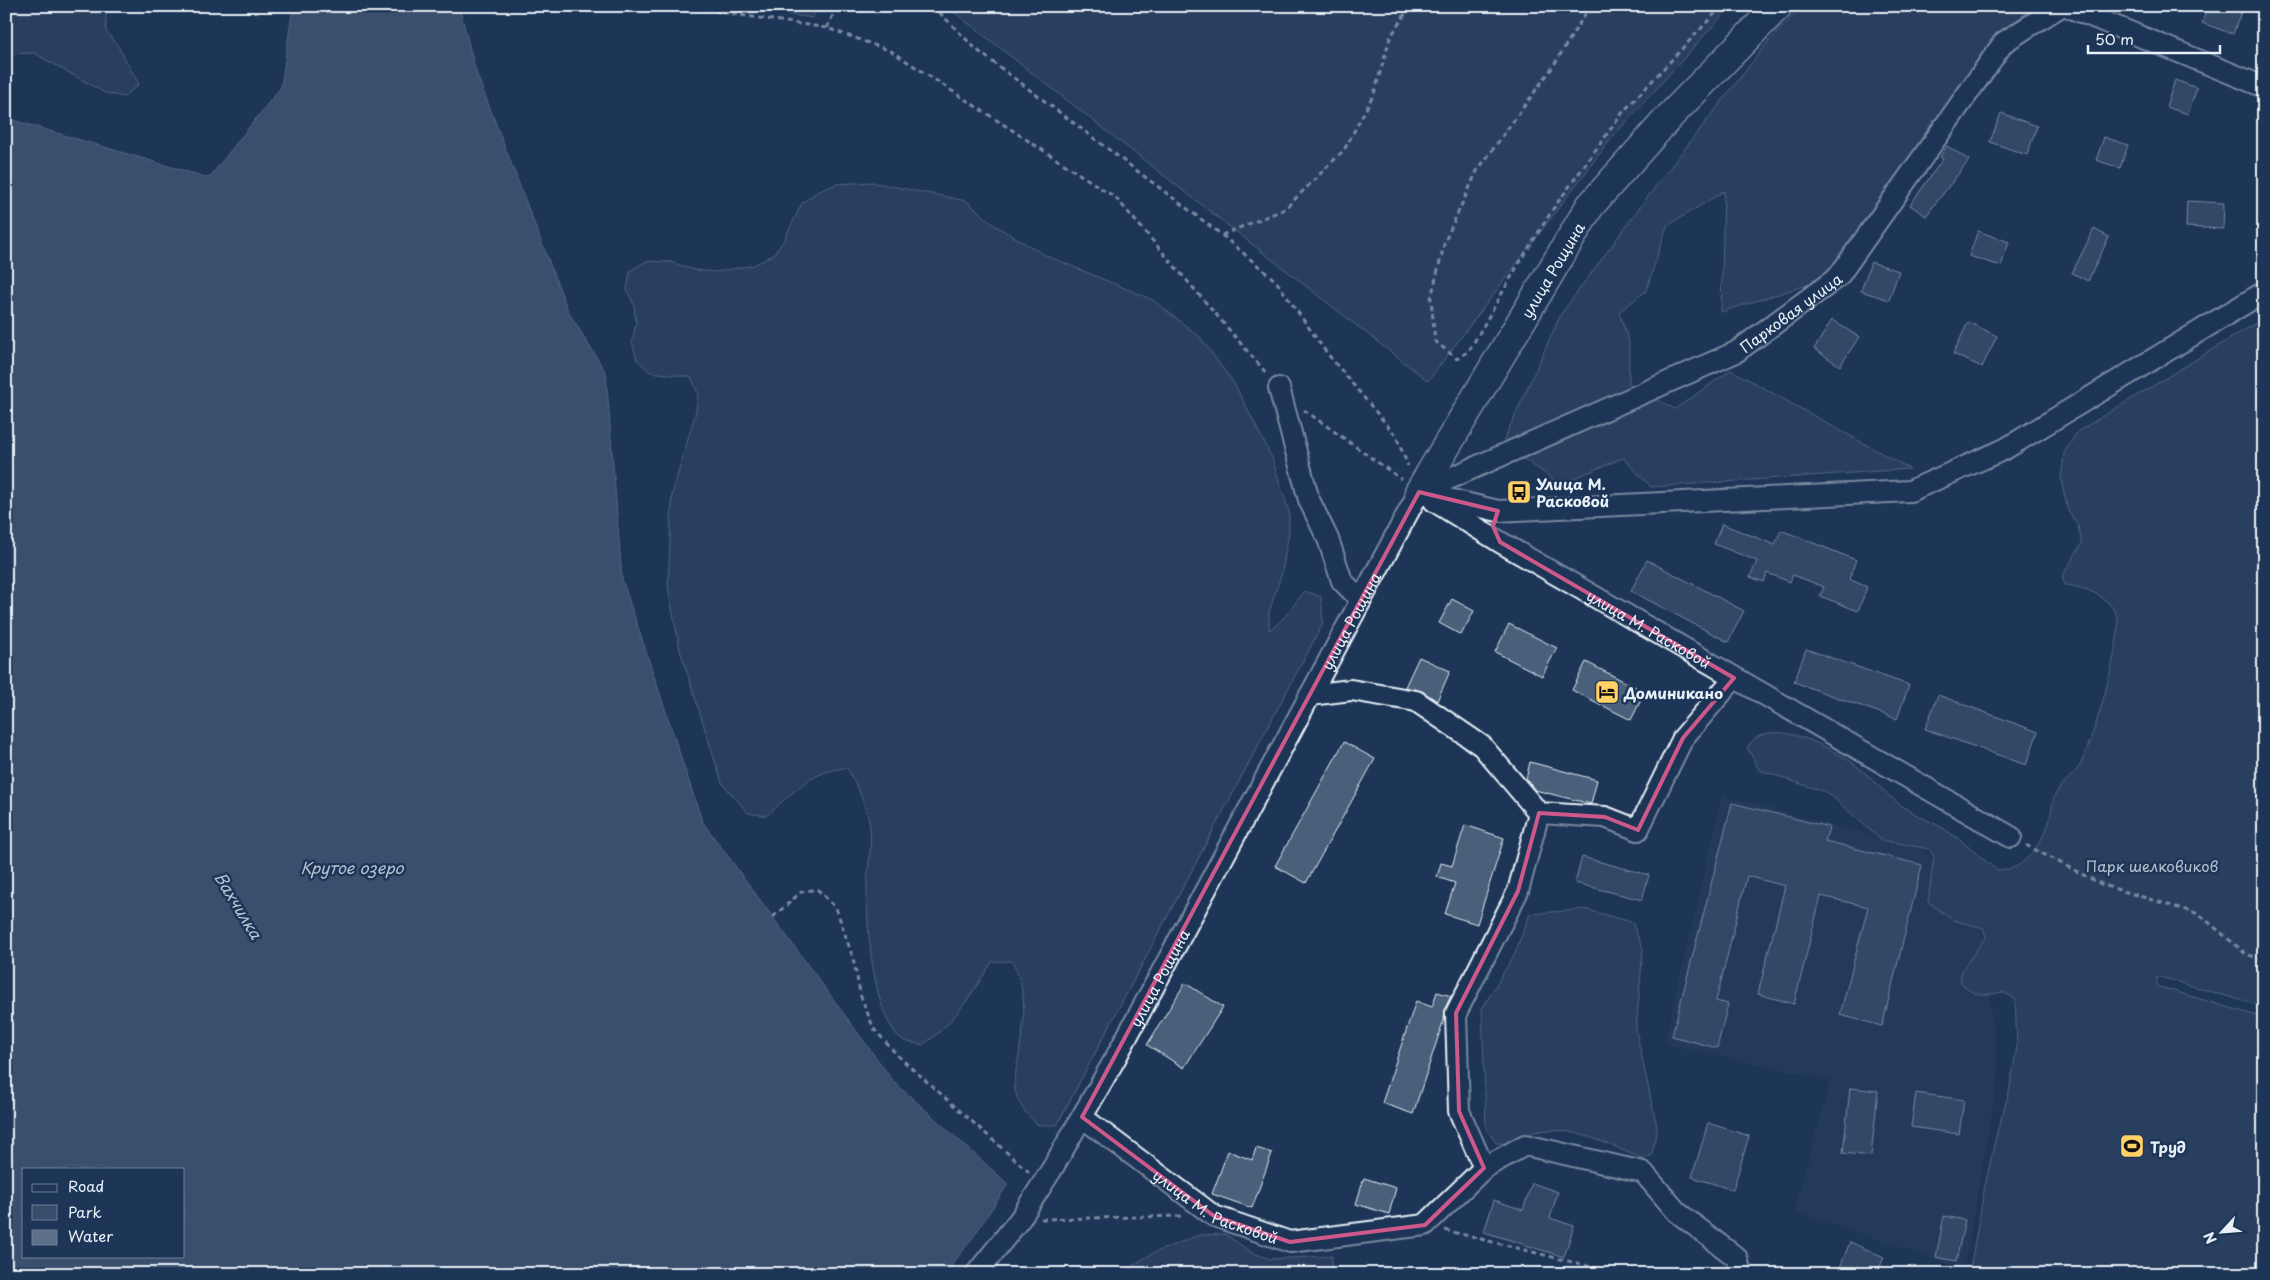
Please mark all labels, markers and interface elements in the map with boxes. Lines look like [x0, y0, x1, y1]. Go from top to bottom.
scale bar [2088, 22, 2220, 54]
text: 50 m [2095, 27, 2134, 50]
street label: улица Рощина [1514, 217, 1590, 322]
street label: Парковая улица [1734, 266, 1847, 358]
place label: Улица М. Расковой [1535, 472, 1609, 512]
bus stop icon: Улица М. Расковой [1506, 479, 1532, 505]
street label: улица Рощина [1314, 567, 1386, 674]
street label: улица М. Расковой [1583, 583, 1716, 673]
hotel icon: Доминикано [1594, 679, 1620, 705]
place label: Доминикано [1623, 681, 1723, 704]
park label: Парк шелковиков [2086, 854, 2219, 877]
water label: Крутое озеро [300, 855, 405, 879]
water label: Вахчилка [209, 867, 269, 944]
street label: улица Рощина [1123, 924, 1195, 1031]
sports icon: Труд [2119, 1133, 2145, 1159]
place label: Труд [2150, 1135, 2186, 1158]
street label: улица М. Расковой [1149, 1163, 1281, 1249]
legend [22, 1168, 185, 1258]
text: Road [68, 1174, 104, 1197]
text: Park [68, 1200, 102, 1223]
north arrow [2198, 1208, 2248, 1258]
text: Water [68, 1224, 113, 1247]
text: N [2198, 1228, 2222, 1248]

